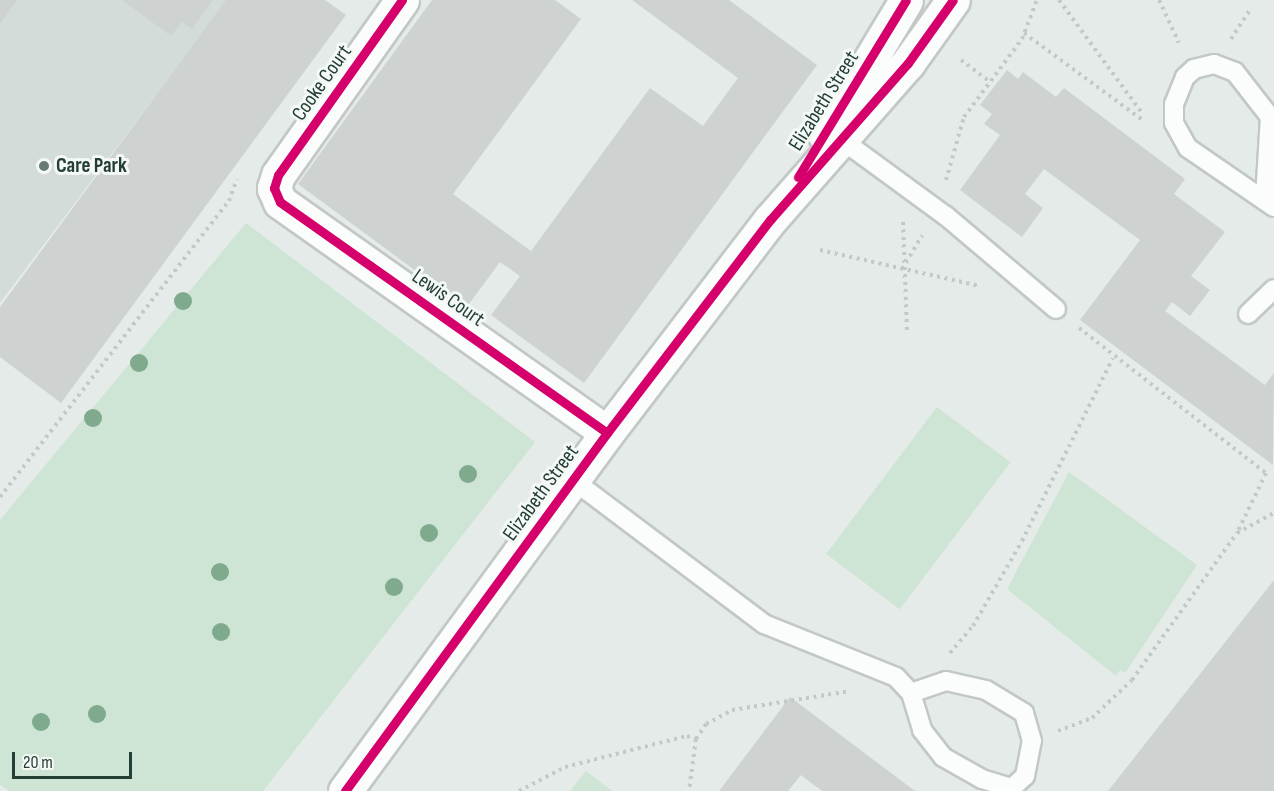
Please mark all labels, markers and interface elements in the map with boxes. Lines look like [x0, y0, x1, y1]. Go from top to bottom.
street label: Cooke Court [287, 40, 357, 126]
street label: Elizabeth Street [783, 47, 865, 155]
place label: Care Park [56, 153, 127, 179]
marker: Care Park [37, 159, 51, 173]
street label: Lewis Court [407, 264, 489, 332]
street label: Elizabeth Street [498, 440, 584, 546]
scale bar [15, 740, 135, 778]
text: 20 m [23, 752, 53, 773]

